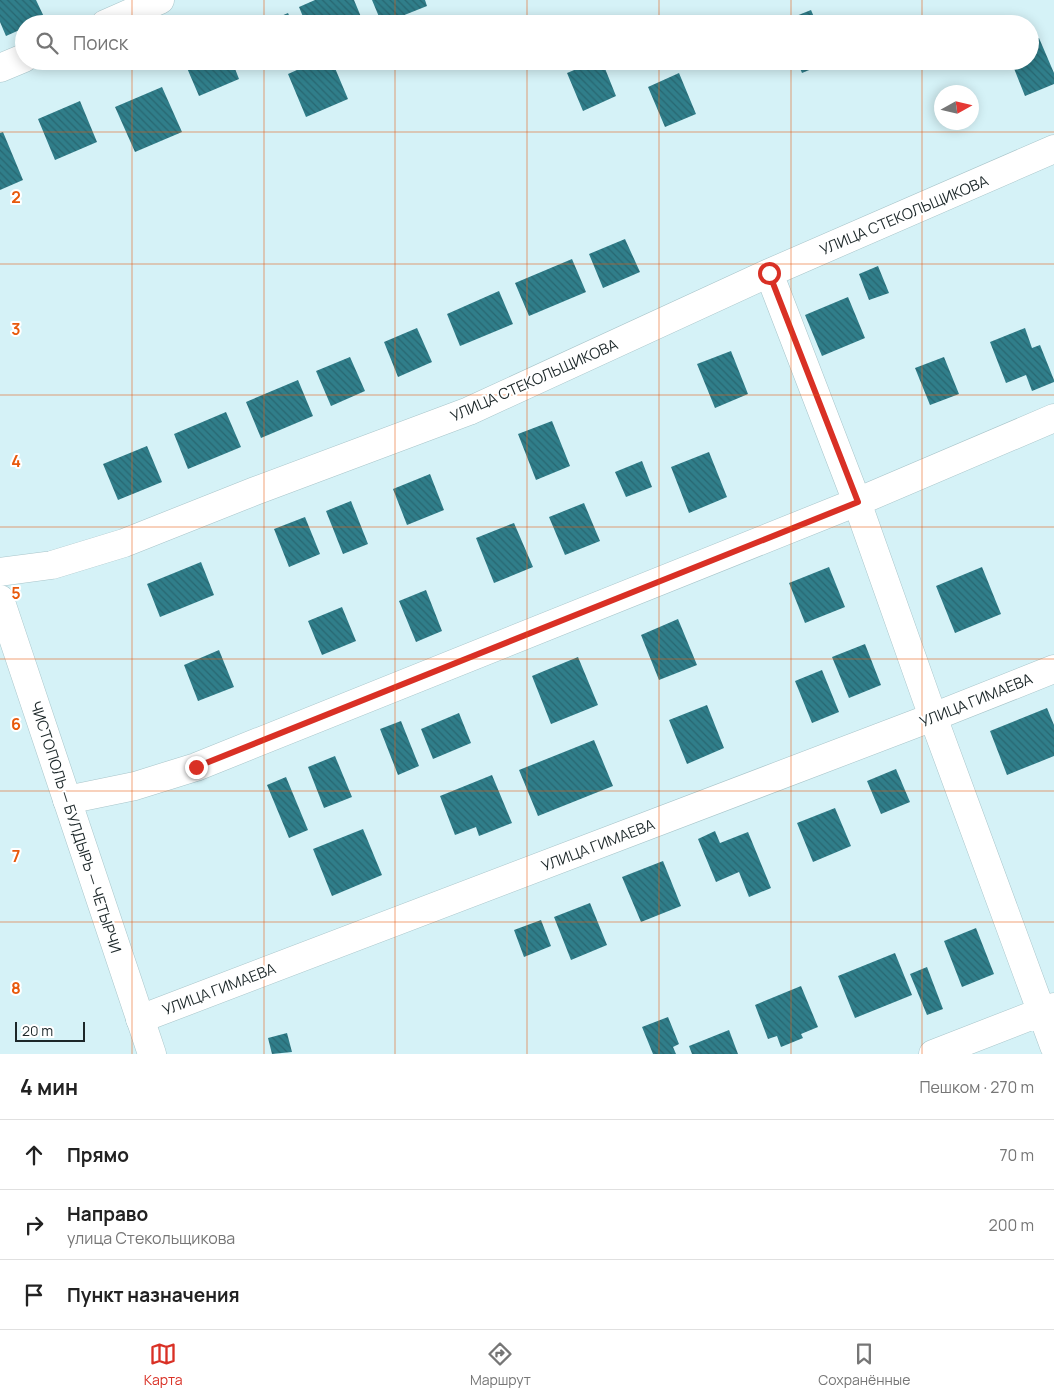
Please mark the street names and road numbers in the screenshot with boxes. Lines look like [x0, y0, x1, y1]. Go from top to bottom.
street label: УЛИЦА СТЕКОЛЬЩИКОВА [816, 170, 992, 260]
street label: УЛИЦА СТЕКОЛЬЩИКОВА [447, 333, 622, 426]
street label: УЛИЦА ГИМАЕВА [916, 668, 1036, 732]
street label: ЧИСТОПОЛЬ — БУЛДЫРЬ — ЧЕТЫРЧИ [25, 698, 127, 956]
street label: УЛИЦА ГИМАЕВА [538, 814, 658, 876]
street label: УЛИЦА ГИМАЕВА [159, 958, 279, 1020]

